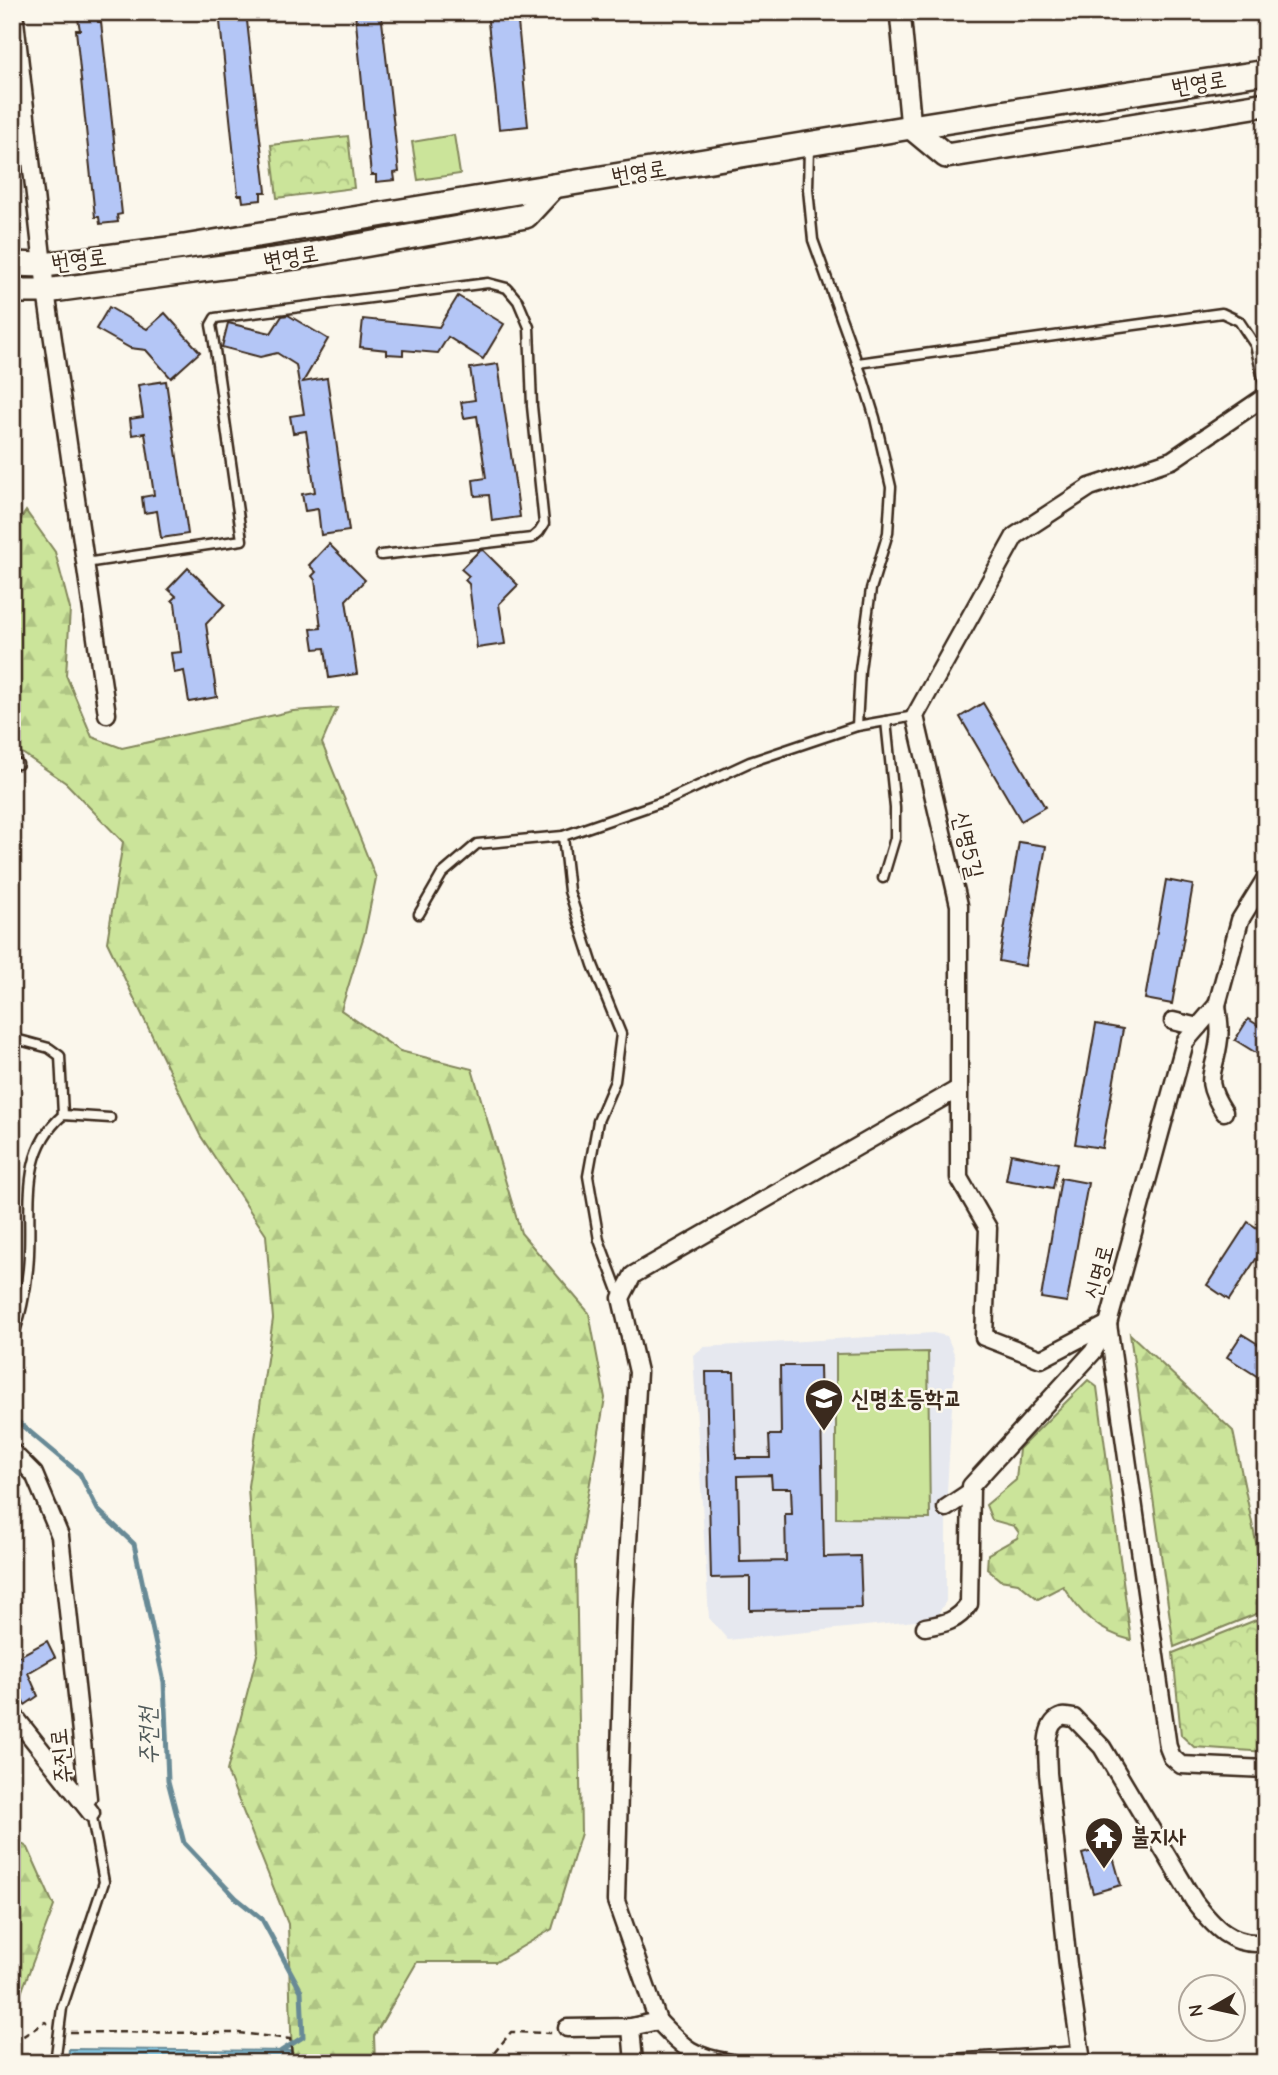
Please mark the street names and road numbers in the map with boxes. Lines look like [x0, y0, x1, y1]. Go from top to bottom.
street label: 번영로 [1169, 65, 1229, 101]
street label: 번영로 [609, 154, 669, 190]
street label: 변영로 [261, 239, 321, 275]
street label: 번영로 [50, 243, 108, 277]
street label: 신명5길 [947, 809, 989, 881]
street label: 신명로 [1079, 1242, 1119, 1302]
street label: 주진로 [45, 1727, 77, 1785]

